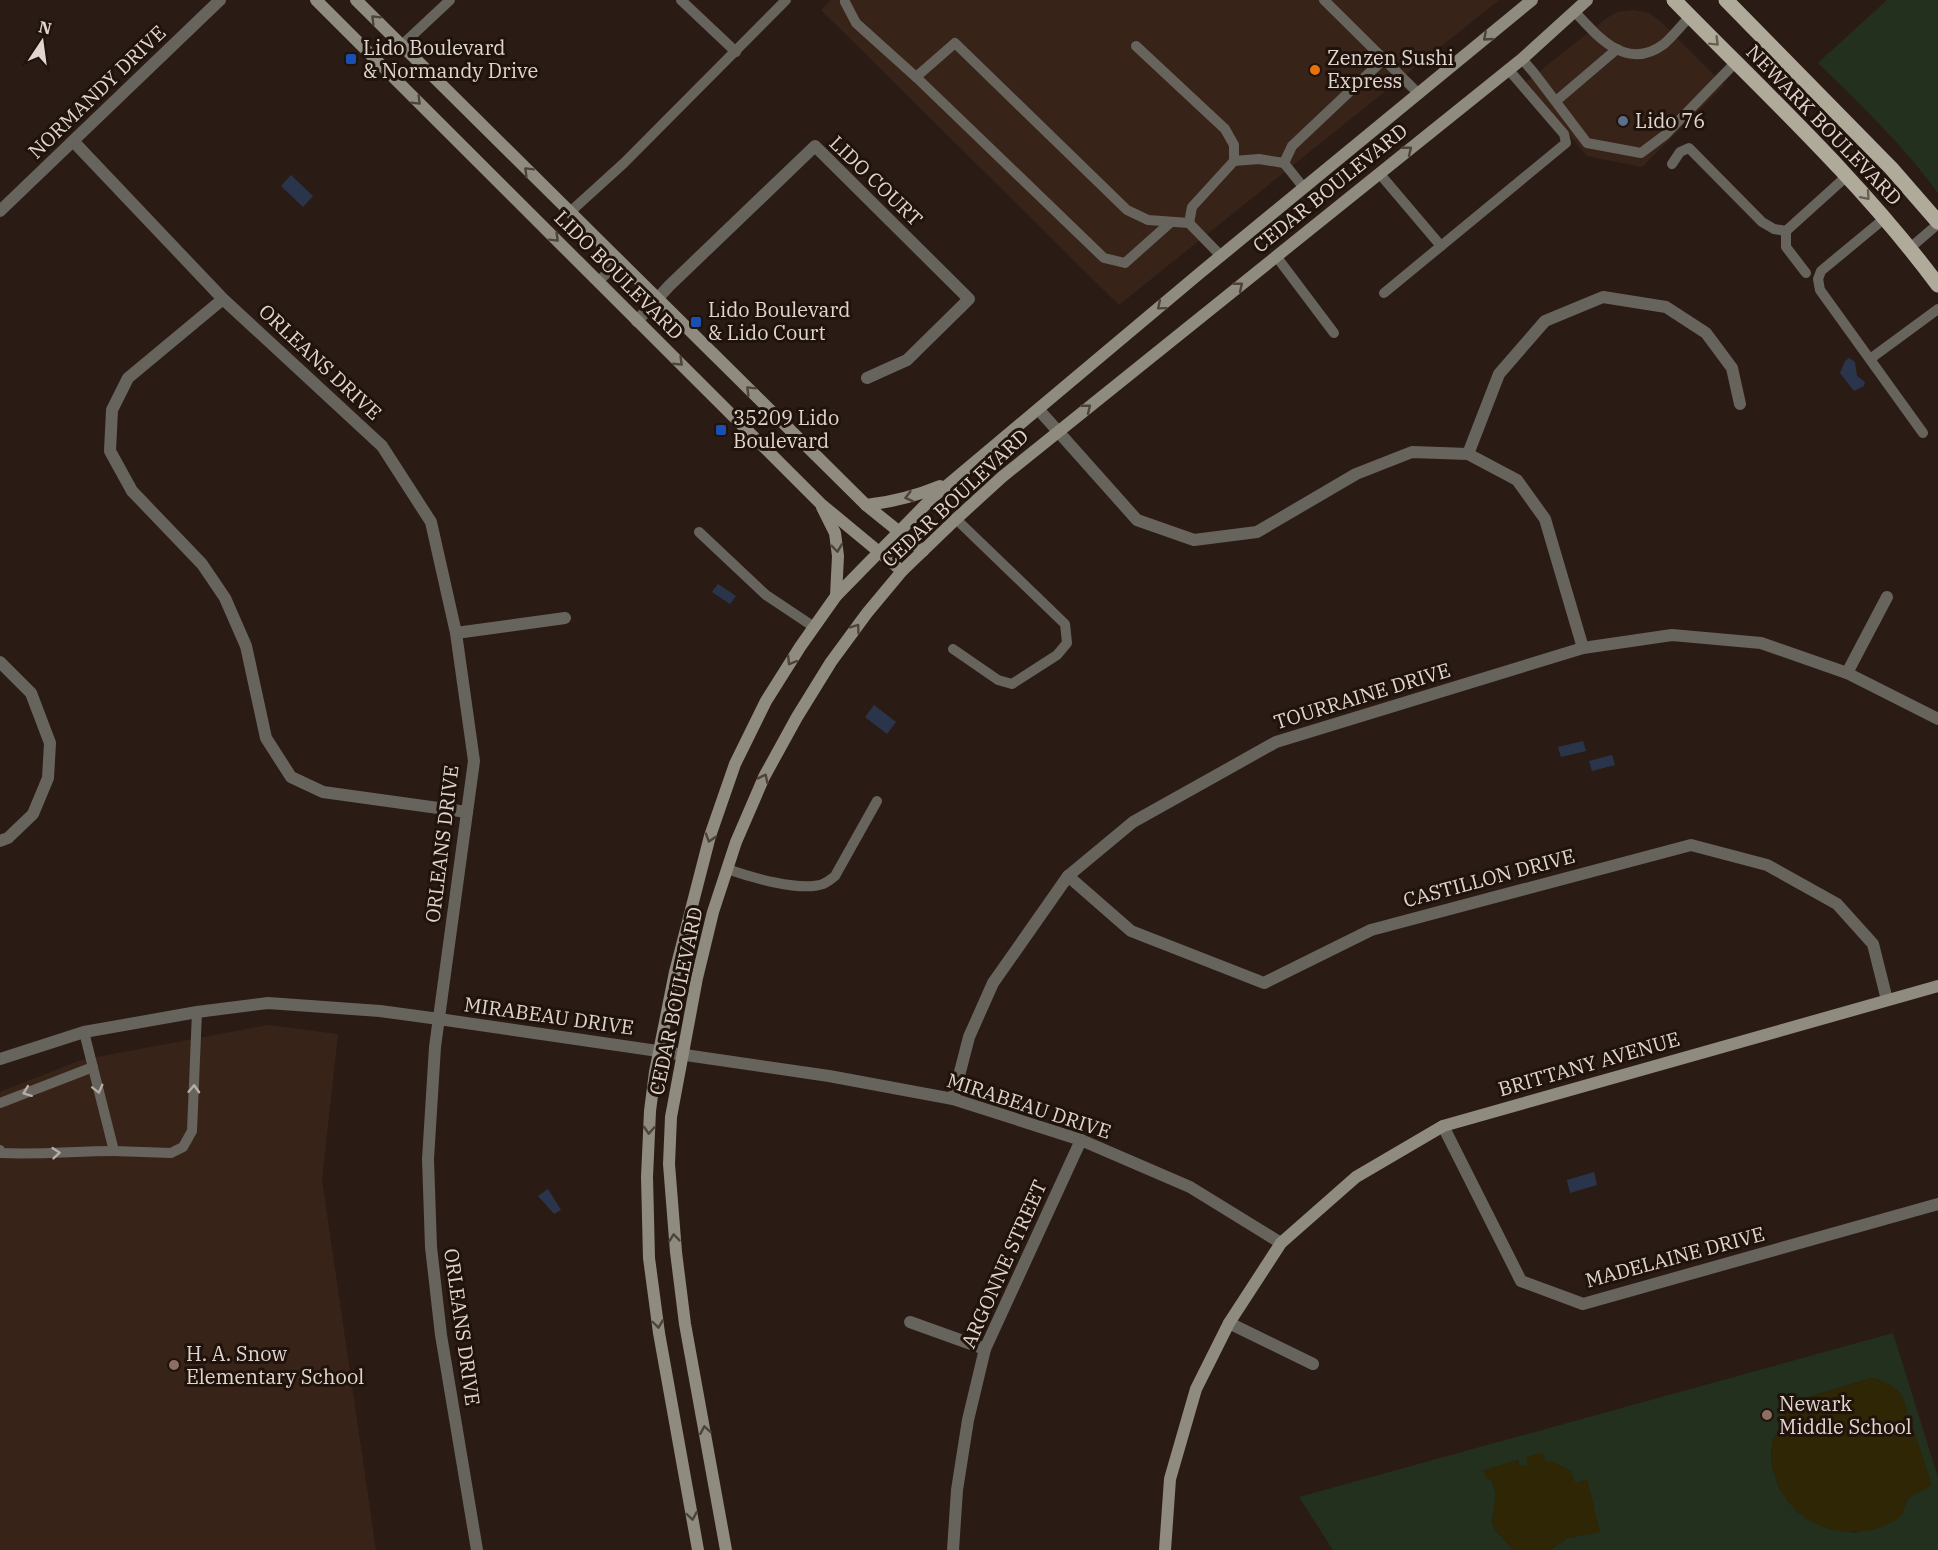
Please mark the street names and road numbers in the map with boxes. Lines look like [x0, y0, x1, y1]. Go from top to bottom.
street label: NORMANDY DRIVE [23, 20, 171, 164]
street label: NEWARK BOULEVARD [1741, 38, 1908, 211]
street label: CEDAR BOULEVARD [1247, 117, 1413, 258]
street label: LIDO COURT [824, 129, 929, 232]
street label: LIDO BOULEVARD [549, 204, 690, 345]
street label: ORLEANS DRIVE [253, 298, 388, 426]
street label: CEDAR BOULEVARD [875, 422, 1034, 573]
street label: TOURRAINE DRIVE [1270, 656, 1453, 735]
street label: ORLEANS DRIVE [418, 764, 465, 924]
street label: CASTILLON DRIVE [1400, 842, 1578, 913]
street label: CEDAR BOULEVARD [642, 904, 709, 1097]
street label: MIRABEAU DRIVE [462, 990, 636, 1041]
street label: BRITTANY AVENUE [1495, 1025, 1683, 1102]
street label: MIRABEAU DRIVE [944, 1066, 1115, 1145]
street label: ARGONNE STREET [954, 1175, 1053, 1352]
street label: MADELAINE DRIVE [1582, 1220, 1767, 1293]
street label: ORLEANS DRIVE [438, 1246, 487, 1407]

